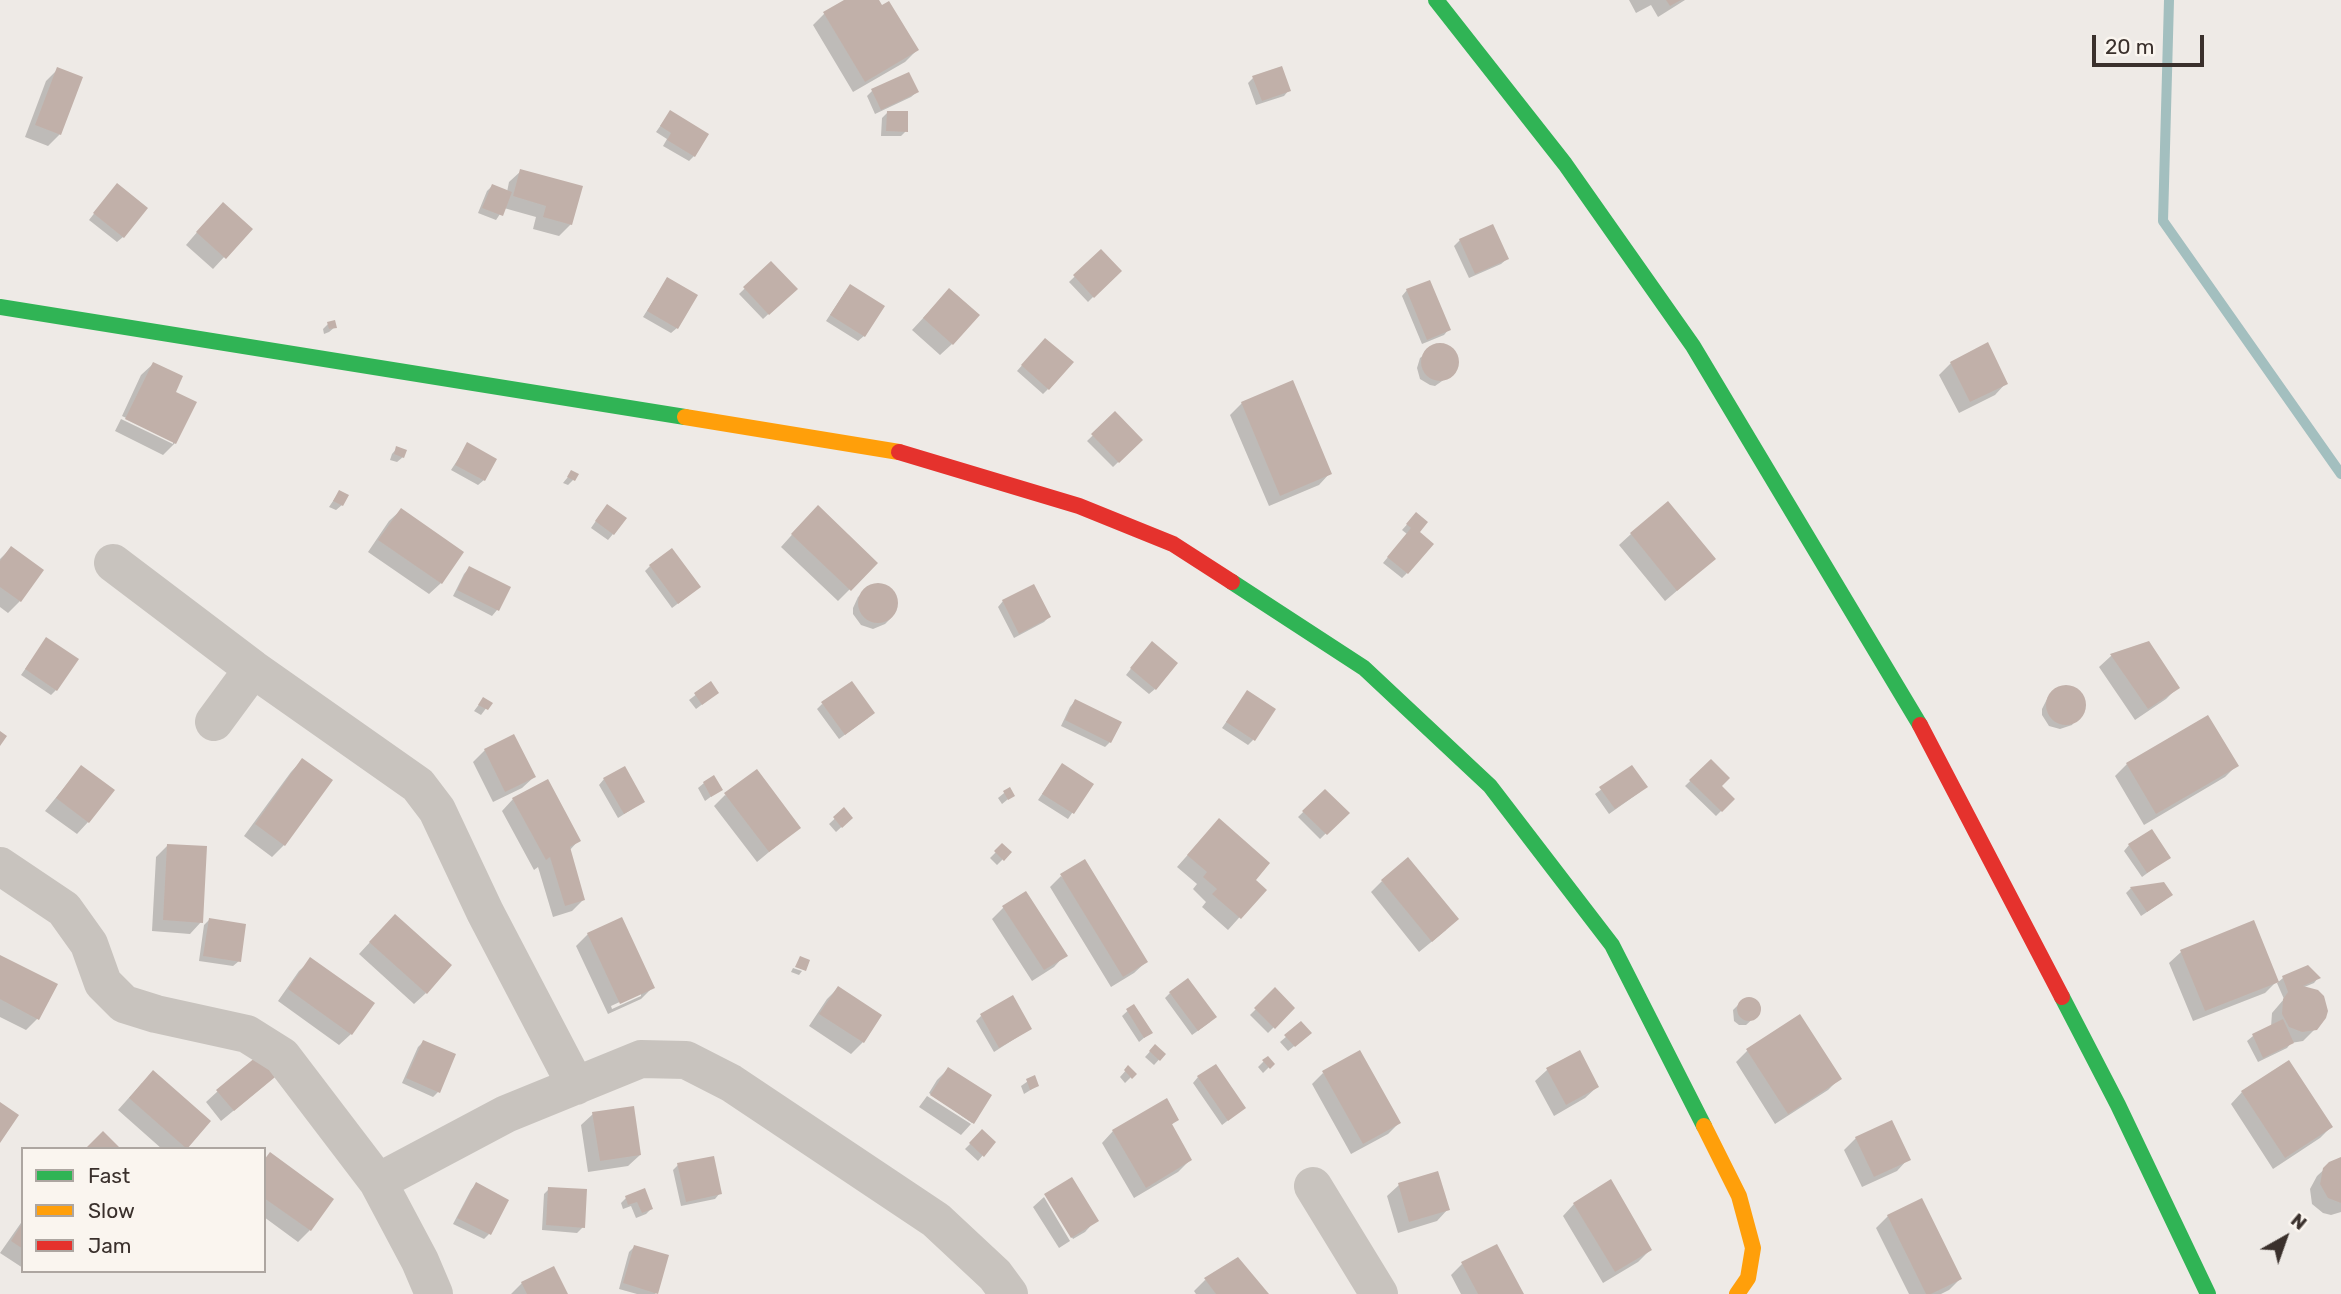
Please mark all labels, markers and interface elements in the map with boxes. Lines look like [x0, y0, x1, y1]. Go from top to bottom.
scale bar [2096, 21, 2208, 65]
text: 20 m [2105, 34, 2154, 59]
legend [21, 1147, 266, 1273]
text: Fast [88, 1163, 130, 1188]
text: Slow [88, 1198, 135, 1223]
north arrow [2250, 1203, 2320, 1273]
text: N [2286, 1208, 2311, 1235]
text: Jam [88, 1233, 132, 1258]

